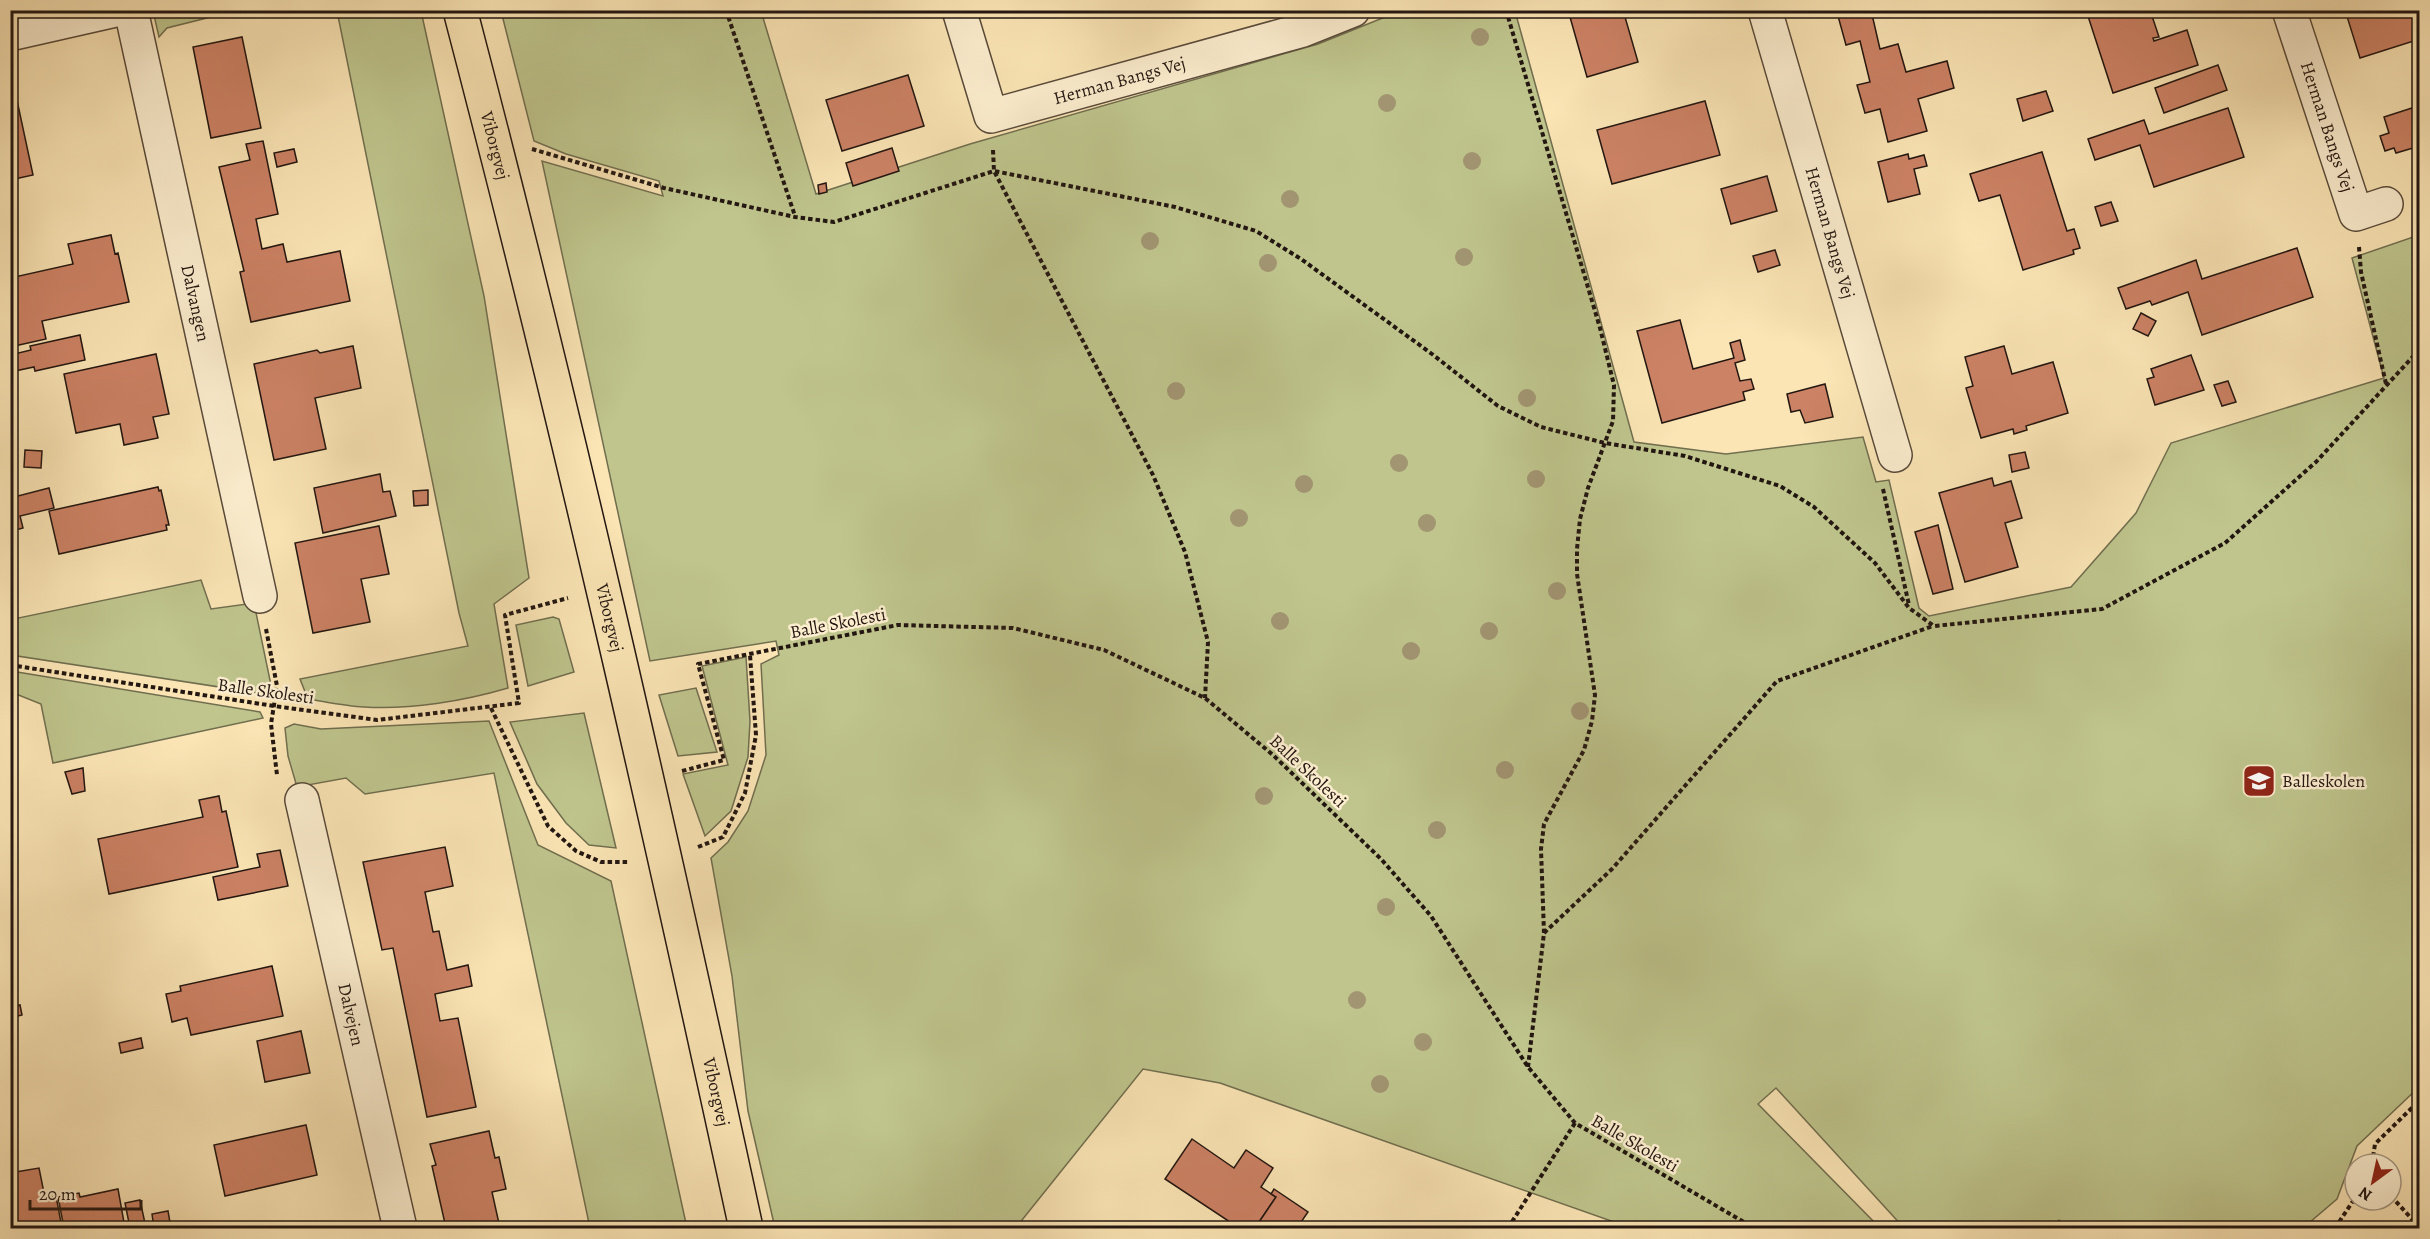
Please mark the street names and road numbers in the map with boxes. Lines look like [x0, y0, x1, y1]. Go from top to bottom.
street label: Herman Bangs Vej [1051, 51, 1188, 110]
street label: Herman Bangs Vej [2295, 58, 2360, 195]
street label: Viborgvej [475, 108, 515, 182]
street label: Herman Bangs Vej [1799, 164, 1861, 301]
street label: Dalvangen [175, 262, 216, 344]
street label: Viborgvej [590, 580, 629, 654]
street label: Balle Skolesti [788, 602, 888, 644]
street label: Balle Skolesti [216, 672, 316, 710]
street label: Balle Skolesti [1264, 729, 1352, 813]
street label: Dalvejen [332, 981, 370, 1048]
street label: Viborgvej [697, 1054, 736, 1129]
street label: Balle Skolesti [1587, 1108, 1683, 1178]

